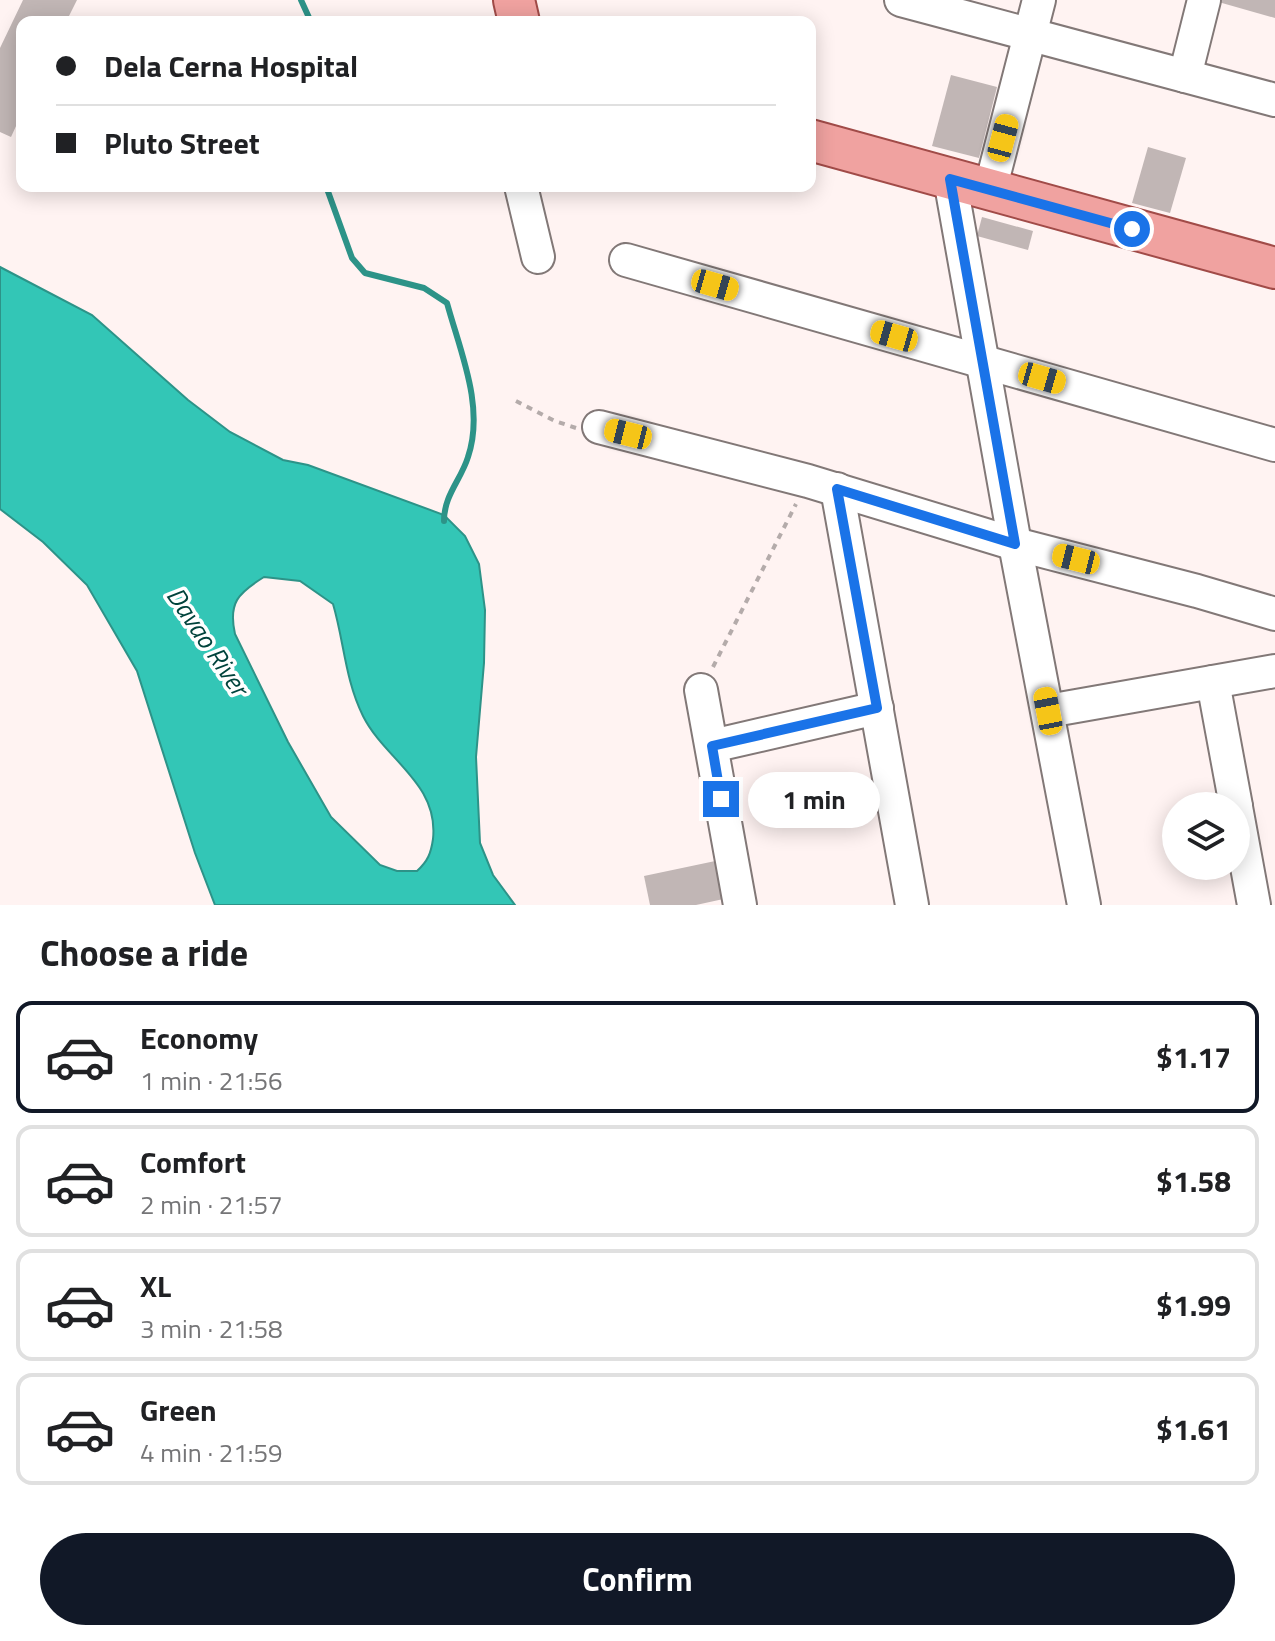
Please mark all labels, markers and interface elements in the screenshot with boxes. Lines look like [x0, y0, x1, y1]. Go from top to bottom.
text: Dela Cerna Hospital [104, 43, 358, 89]
car [985, 112, 1021, 164]
text: Pluto Street [104, 120, 260, 166]
route start [1114, 211, 1150, 247]
car [689, 267, 741, 303]
car [868, 318, 920, 354]
car [1016, 360, 1068, 396]
car [602, 417, 654, 451]
car [1050, 542, 1102, 576]
water label: Davao River [157, 579, 260, 705]
car [1032, 685, 1064, 737]
callout: 1 min [749, 771, 881, 827]
text: 1 min [782, 780, 846, 819]
route end [703, 781, 739, 817]
map controls [1162, 792, 1250, 880]
button: layers [1162, 792, 1250, 880]
text: Choose a ride [40, 925, 248, 980]
text: Economy [140, 1015, 258, 1061]
icon: car [44, 1021, 116, 1093]
text: $1.17 [1156, 1034, 1231, 1080]
text: 1 min · 21:56 [140, 1061, 283, 1100]
text: Comfort [140, 1139, 246, 1185]
icon: car [44, 1145, 116, 1217]
text: $1.58 [1156, 1158, 1231, 1204]
text: 2 min · 21:57 [140, 1185, 283, 1224]
text: XL [140, 1263, 171, 1309]
icon: car [44, 1269, 116, 1341]
text: $1.99 [1156, 1282, 1231, 1328]
text: 3 min · 21:58 [140, 1309, 283, 1348]
text: Green [140, 1387, 217, 1433]
icon: car [44, 1393, 116, 1465]
text: $1.61 [1156, 1406, 1231, 1452]
text: 4 min · 21:59 [140, 1433, 283, 1472]
button: Confirm [40, 1533, 1235, 1625]

